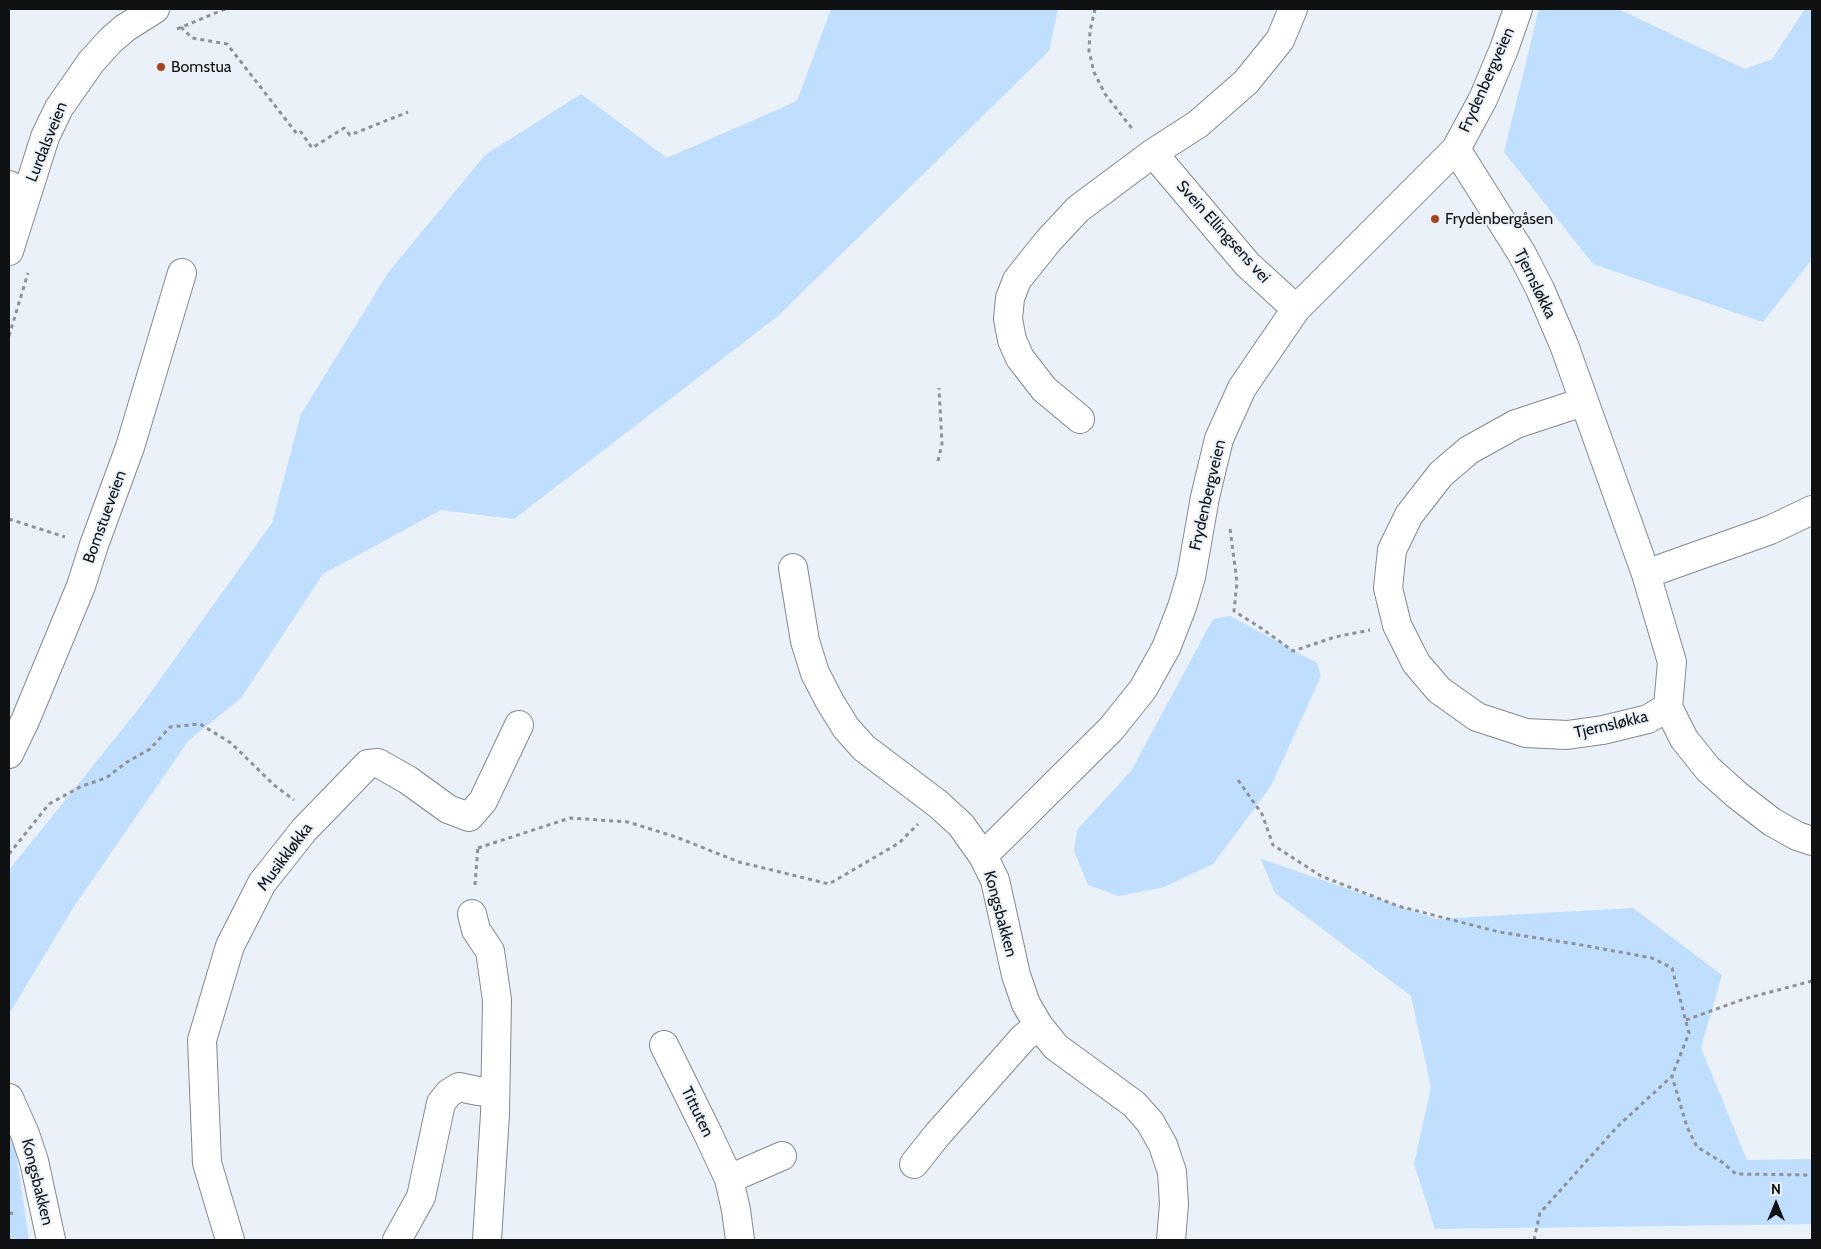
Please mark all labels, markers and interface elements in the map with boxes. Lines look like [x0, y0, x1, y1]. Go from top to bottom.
street label: Frydenbergveien [1455, 24, 1519, 136]
place label: Bomstua [171, 57, 231, 77]
marker: Bomstua [155, 61, 167, 73]
street label: Lurdalsveien [22, 99, 72, 185]
street label: Svein Ellingsens vei [1172, 177, 1274, 287]
place label: Frydenbergåsen [1445, 209, 1553, 229]
marker: Frydenbergåsen [1429, 213, 1441, 225]
street label: Tjernsløkka [1510, 246, 1560, 322]
street label: Frydenbergveien [1186, 438, 1230, 552]
street label: Bomstueveien [79, 468, 131, 566]
street label: Tjernsløkka [1572, 707, 1650, 743]
street label: Musikkløkka [253, 819, 317, 895]
street label: Kongsbakken [979, 869, 1021, 959]
street label: Tittuten [677, 1084, 717, 1140]
street label: Kongsbakken [17, 1137, 57, 1227]
north arrow [1751, 1179, 1801, 1229]
text: N [1771, 1180, 1781, 1198]

